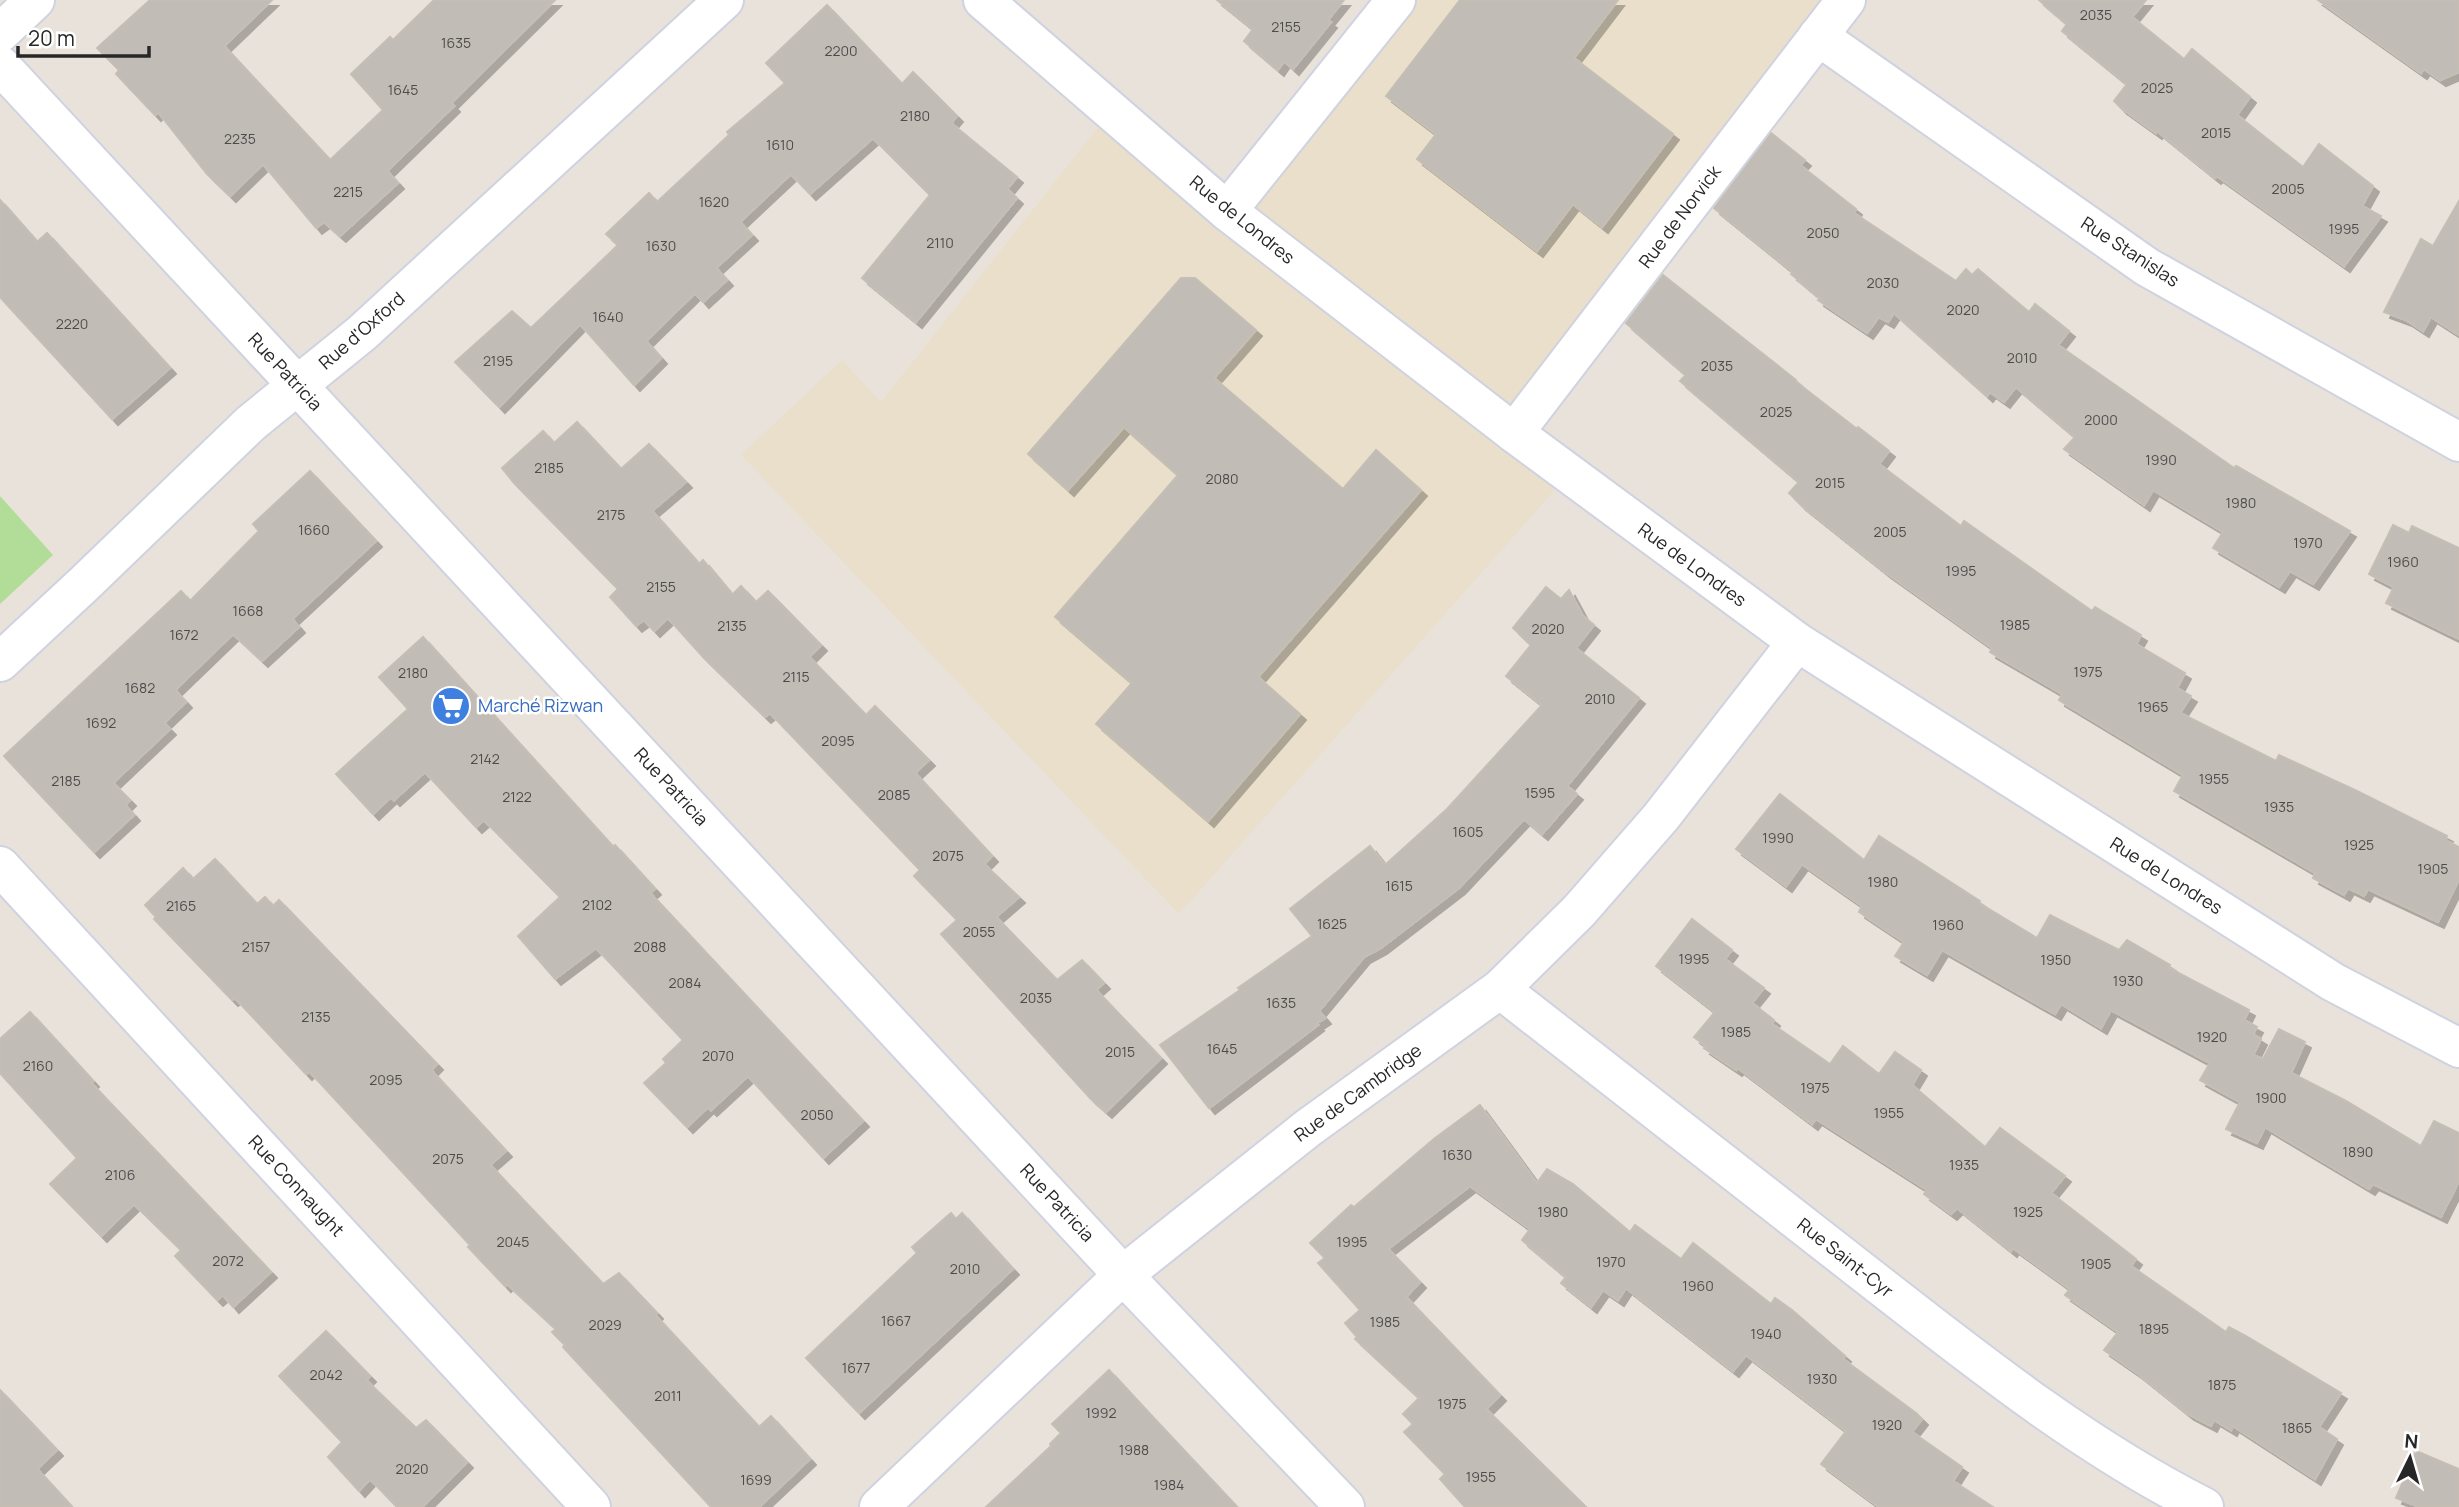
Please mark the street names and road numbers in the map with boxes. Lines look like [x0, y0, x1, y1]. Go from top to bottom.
street label: Rue de Norvick [1633, 159, 1726, 273]
street label: Rue de Londres [1185, 170, 1300, 269]
street label: Rue Stanislas [2077, 210, 2184, 292]
street label: Rue d'Oxford [313, 286, 409, 374]
street label: Rue Patricia [243, 327, 328, 415]
street label: Rue de Londres [1634, 517, 1752, 612]
street label: Rue Patricia [629, 742, 714, 830]
street label: Rue de Londres [2106, 831, 2227, 919]
street label: Rue de Cambridge [1289, 1038, 1426, 1147]
street label: Rue Connaught [244, 1129, 350, 1241]
street label: Rue Patricia [1015, 1158, 1100, 1246]
street label: Rue Saint-Cyr [1793, 1212, 1899, 1303]

